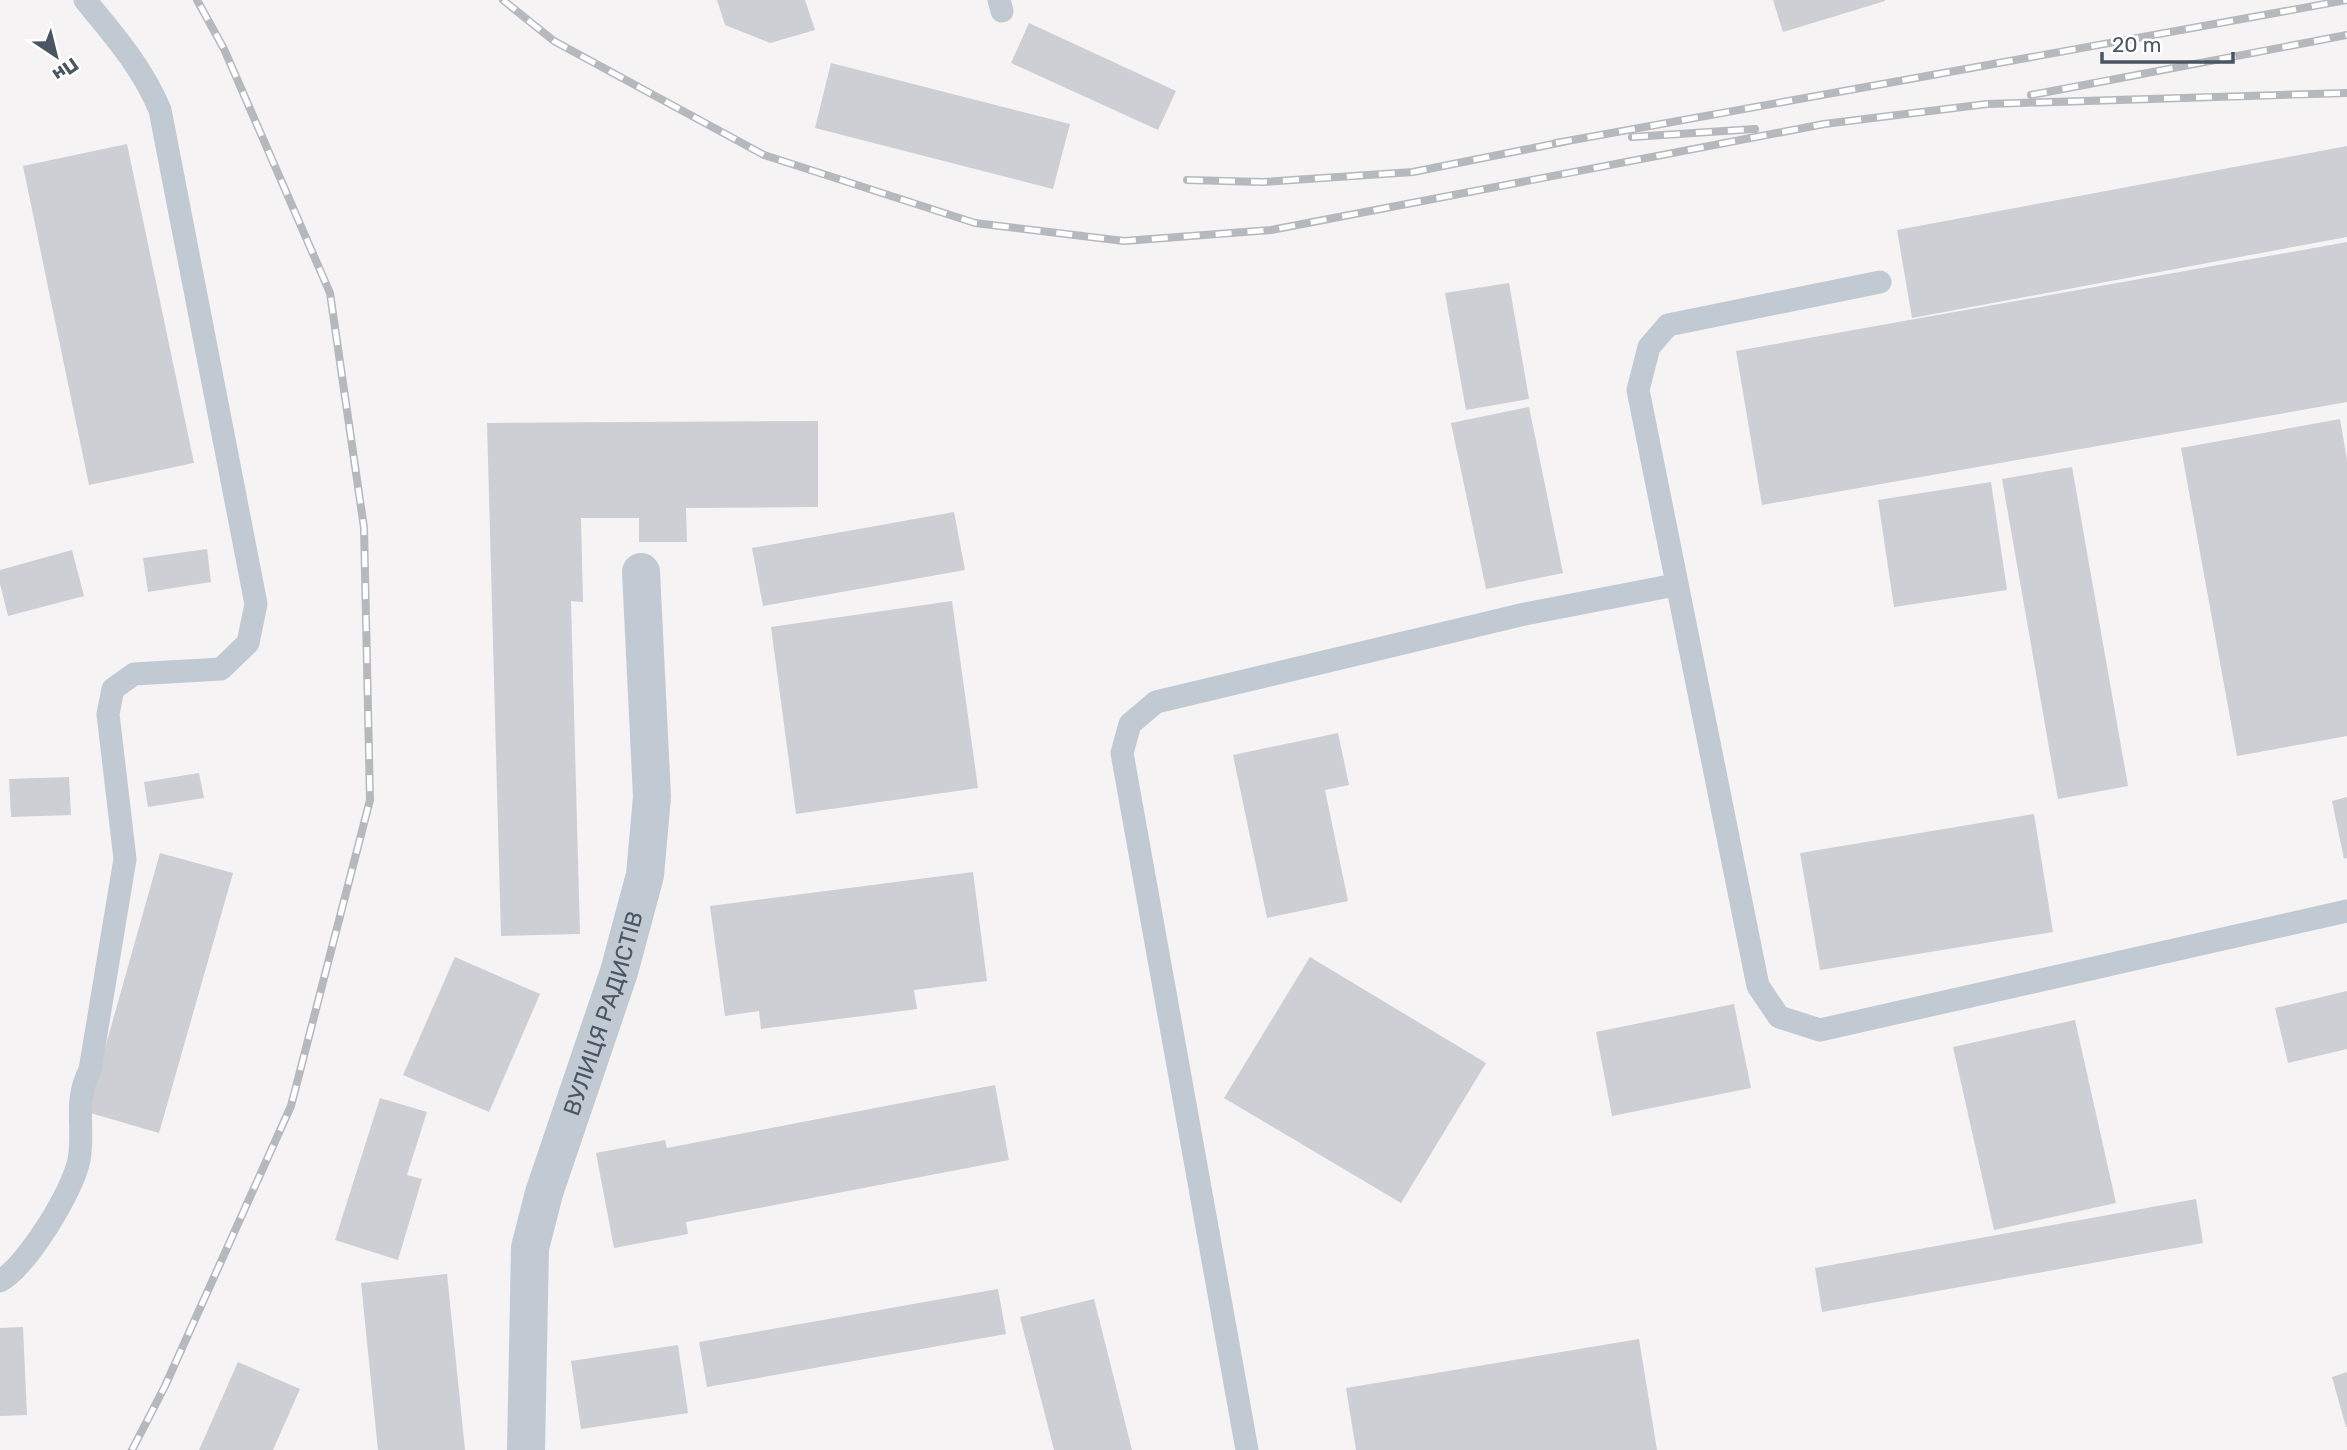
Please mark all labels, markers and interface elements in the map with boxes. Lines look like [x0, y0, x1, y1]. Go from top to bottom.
north arrow [21, 21, 91, 91]
scale bar [2102, 21, 2233, 65]
text: 20 m [2112, 32, 2161, 57]
text: Пн [48, 53, 83, 86]
street label: ВУЛИЦЯ РАДИСТІВ [557, 908, 649, 1119]

